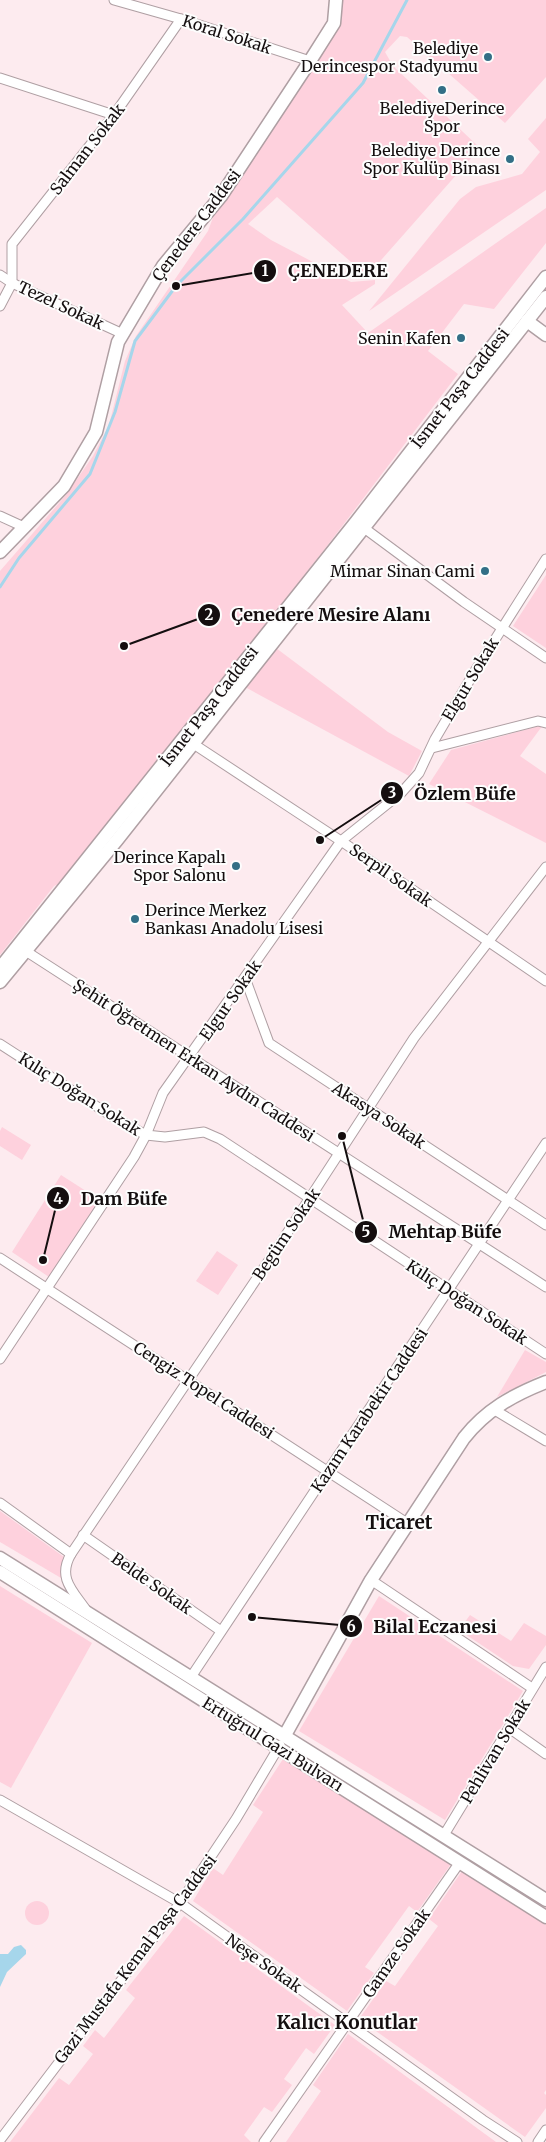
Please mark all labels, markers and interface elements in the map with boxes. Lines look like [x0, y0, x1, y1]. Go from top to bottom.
street label: Koral Sokak [180, 10, 275, 58]
place label: Belediye Derincespor Stadyumu [301, 38, 478, 76]
marker: Belediye Derincespor Stadyumu [482, 51, 494, 63]
marker: BelediyeDerince Spor [436, 84, 448, 96]
place label: BelediyeDerince Spor [380, 98, 504, 136]
street label: Salman Sokak [45, 99, 129, 198]
place label: Belediye Derince Spor Kulüp Binası [363, 140, 500, 178]
marker: Belediye Derince Spor Kulüp Binası [504, 153, 516, 165]
street label: Çenedere Caddesi [147, 165, 245, 285]
callout: ÇENEDERE [253, 254, 397, 287]
text: ÇENEDERE [288, 259, 388, 282]
text: 1 [262, 261, 269, 280]
street label: Tezel Sokak [15, 276, 108, 334]
street label: İsmet Paşa Caddesi [407, 324, 513, 452]
place label: Senin Kafen [358, 328, 451, 348]
marker: Senin Kafen [455, 332, 467, 344]
place label: Mimar Sinan Cami [330, 561, 475, 581]
marker: Mimar Sinan Cami [479, 565, 491, 577]
callout: Çenedere Mesire Alanı [197, 598, 440, 631]
text: Çenedere Mesire Alanı [232, 603, 430, 626]
text: 2 [205, 605, 214, 624]
street label: Elgur Sokak [437, 633, 503, 724]
street label: İsmet Paşa Caddesi [156, 642, 262, 770]
callout: Özlem Büfe [379, 777, 525, 810]
text: Özlem Büfe [414, 782, 516, 805]
text: 3 [388, 783, 396, 802]
street label: Serpil Sokak [346, 839, 437, 911]
place label: Derince Kapalı Spor Salonu [113, 847, 226, 885]
marker: Derince Kapalı Spor Salonu [230, 860, 242, 872]
place label: Derince Merkez Bankası Anadolu Lisesi [145, 900, 323, 938]
marker: Derince Merkez Bankası Anadolu Lisesi [129, 913, 141, 925]
street label: Elgur Sokak [195, 955, 265, 1044]
street label: Şehit Öğretmen Erkan Aydın Caddesi [70, 974, 318, 1146]
street label: Kılıç Doğan Sokak [15, 1048, 146, 1140]
street label: Akasya Sokak [328, 1077, 430, 1153]
callout: Dam Büfe [46, 1182, 177, 1215]
street label: Begüm Sokak [248, 1184, 325, 1284]
text: Dam Büfe [81, 1187, 168, 1210]
text: 4 [53, 1189, 63, 1208]
callout: Mehtap Büfe [353, 1215, 511, 1248]
text: Mehtap Büfe [389, 1220, 502, 1243]
text: 5 [362, 1222, 370, 1241]
street label: Kılıç Doğan Sokak [403, 1255, 532, 1349]
street label: Kazım Karabekir Caddesi [306, 1324, 432, 1496]
street label: Cengiz Topel Caddesi [130, 1337, 278, 1443]
district label: Ticaret [366, 1510, 433, 1534]
street label: Belde Sokak [108, 1548, 197, 1619]
callout: Bilal Eczanesi [338, 1610, 506, 1643]
text: Bilal Eczanesi [373, 1615, 497, 1638]
text: 6 [346, 1617, 356, 1636]
street label: Ertuğrul Gazi Bulvarı [199, 1692, 347, 1796]
street label: Pehlivan Sokak [456, 1694, 534, 1807]
street label: Gazi Mustafa Kemal Paşa Caddesi [50, 1850, 220, 2068]
street label: Gamze Sokak [358, 1904, 435, 2002]
street label: Neşe Sokak [222, 1929, 307, 1997]
district label: Kalıcı Konutlar [276, 2010, 418, 2034]

